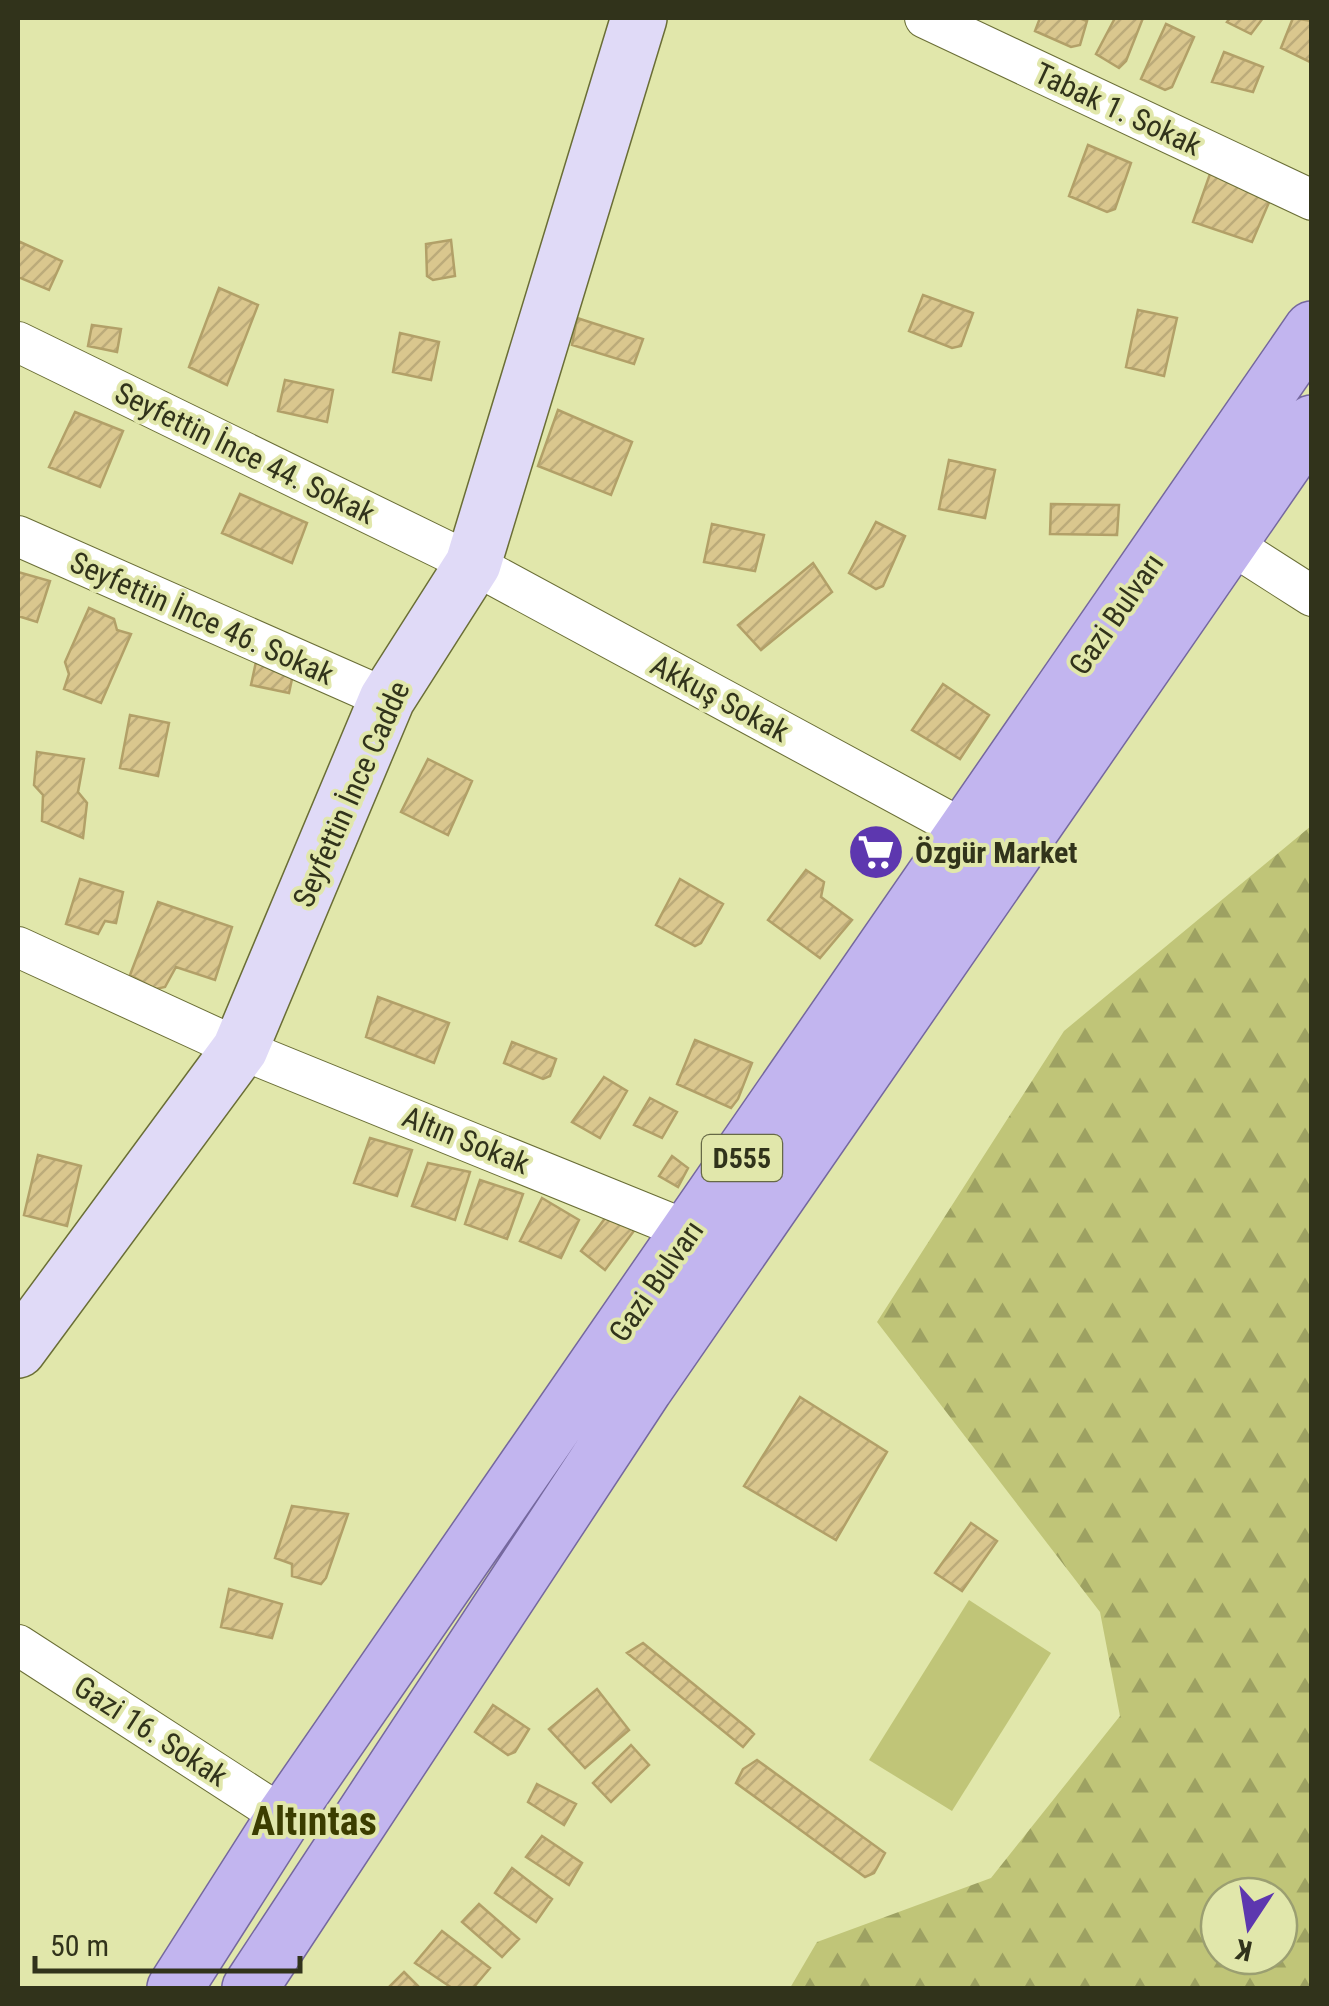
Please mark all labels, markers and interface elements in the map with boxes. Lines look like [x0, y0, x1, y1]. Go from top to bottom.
street label: Tabak 1. Sokak [1029, 55, 1207, 163]
street label: Seyfettin İnce 44. Sokak [109, 375, 381, 531]
street label: Seyfettin İnce 46. Sokak [65, 544, 340, 692]
street label: Gazi Bulvarı [1062, 547, 1170, 681]
street label: Akkuş Sokak [645, 647, 795, 749]
street label: Seyfettin İnce Cadde [286, 676, 416, 912]
supermarket icon: Özgür Market [846, 822, 906, 882]
place label: Özgür Market [915, 835, 1078, 870]
street label: Altın Sokak [398, 1099, 535, 1181]
road number: D555 [702, 1135, 782, 1181]
street label: Gazi Bulvarı [602, 1214, 710, 1348]
street label: Gazi 16. Sokak [68, 1669, 235, 1794]
district label: Altıntas [251, 1798, 377, 1845]
north arrow [1199, 1876, 1299, 1976]
scale bar [35, 1911, 300, 1973]
text: 50 m [50, 1928, 109, 1963]
text: K [1232, 1932, 1255, 1968]

